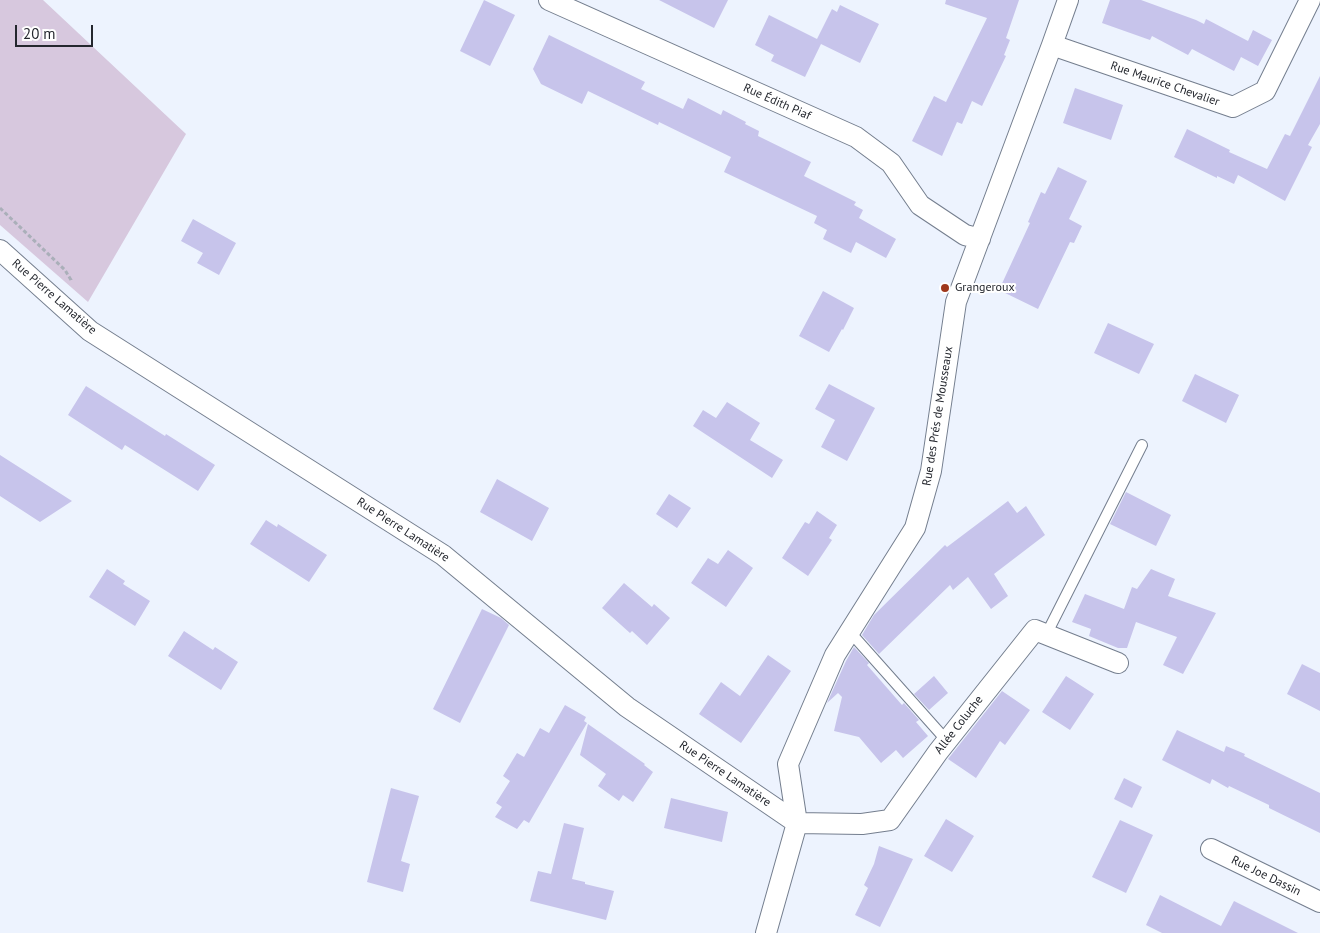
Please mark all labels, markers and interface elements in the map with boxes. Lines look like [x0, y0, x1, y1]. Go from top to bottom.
scale bar [18, 15, 95, 47]
text: 20 m [23, 24, 56, 43]
street label: Rue Maurice Chevalier [1109, 59, 1221, 109]
street label: Rue Édith Piaf [741, 81, 813, 123]
street label: Rue Pierre Lamatière [9, 256, 99, 338]
place label: Grangeroux [955, 281, 1015, 295]
marker: Grangeroux [939, 282, 951, 294]
street label: Rue des Prés de Mousseaux [920, 345, 956, 487]
street label: Rue Pierre Lamatière [354, 495, 452, 565]
street label: Allée Coluche [932, 693, 986, 757]
street label: Rue Pierre Lamatière [676, 738, 774, 810]
street label: Rue Joe Dassin [1229, 853, 1303, 899]

